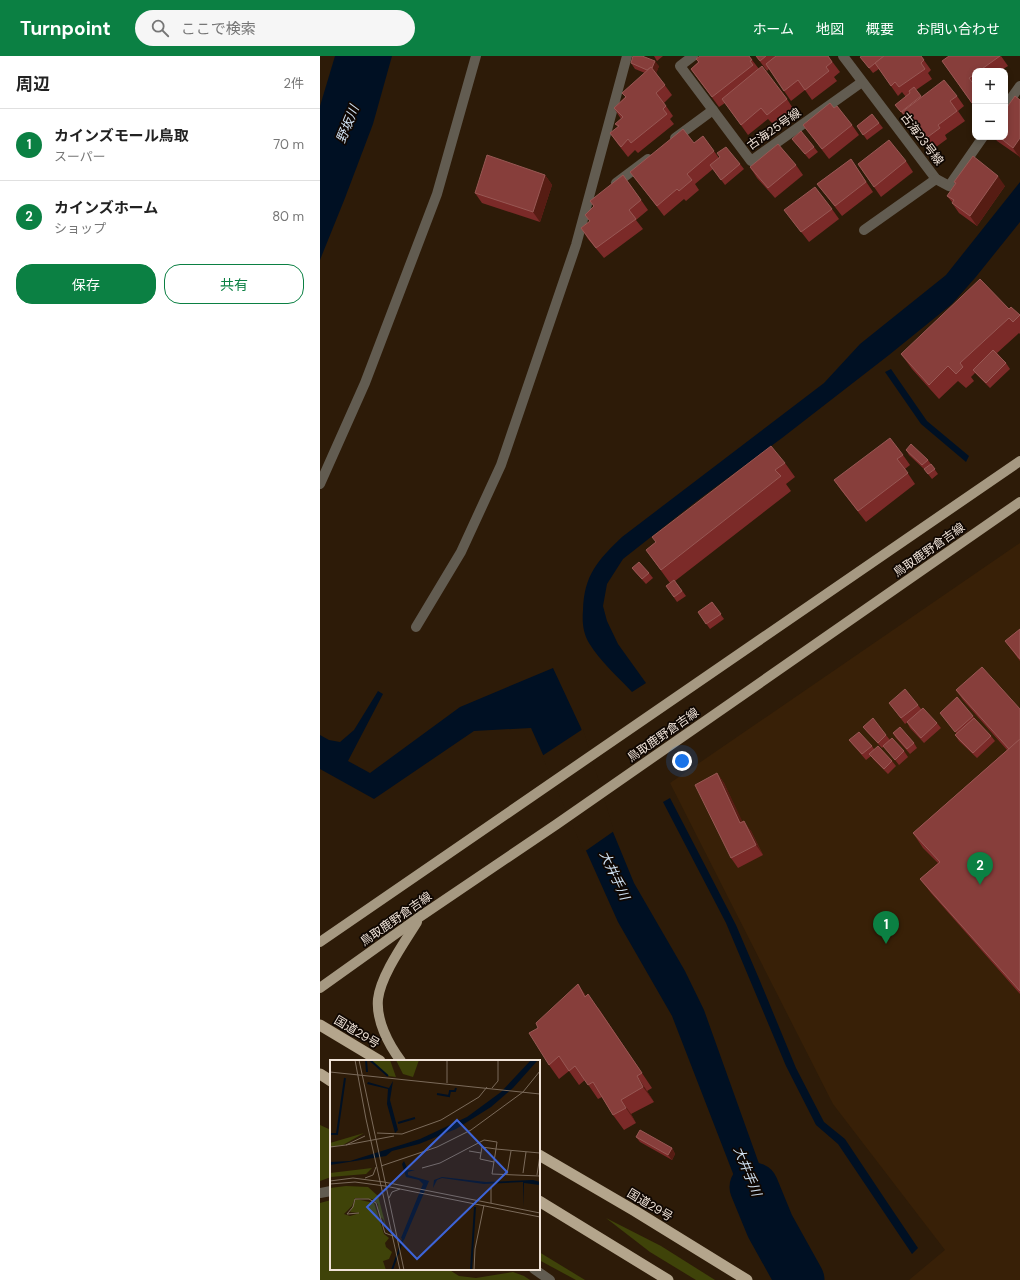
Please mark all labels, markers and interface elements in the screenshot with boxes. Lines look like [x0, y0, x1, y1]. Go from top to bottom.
search box [135, 10, 415, 46]
text: Turnpoint [20, 16, 111, 41]
icon: search [149, 17, 171, 39]
text: ここで検索 [181, 19, 256, 39]
text: ホーム [752, 20, 794, 38]
text: 地図 [816, 20, 844, 38]
text: 概要 [866, 20, 894, 38]
text: お問い合わせ [916, 20, 1000, 38]
map controls [972, 68, 1008, 140]
button: + [972, 68, 1008, 104]
text: 周辺 [16, 73, 50, 95]
text: 2件 [284, 75, 304, 92]
water label: 野坂川 [332, 101, 363, 145]
button: − [972, 104, 1008, 140]
street label: 古海25号線 [744, 105, 804, 153]
street label: 古海23号線 [897, 109, 947, 169]
text: カインズモール鳥取 [54, 126, 189, 146]
text: 1 [27, 136, 31, 153]
text: 70 m [273, 136, 304, 153]
text: スーパー [54, 148, 106, 165]
text: カインズホーム [54, 198, 158, 218]
text: 2 [25, 208, 33, 225]
text: 80 m [272, 208, 304, 225]
text: ショップ [54, 220, 106, 237]
button: 保存 [16, 264, 156, 304]
button: 共有 [164, 264, 304, 304]
street label: 鳥取鹿野倉吉線 [890, 519, 968, 581]
street label: 鳥取鹿野倉吉線 [624, 704, 702, 766]
your location [672, 751, 692, 771]
water label: 大井手川 [596, 848, 634, 904]
pin: 2 [967, 852, 993, 885]
street label: 鳥取鹿野倉吉線 [357, 888, 435, 950]
pin: 1 [873, 911, 899, 944]
street label: 国道29号 [331, 1012, 383, 1052]
inset map [330, 1060, 540, 1270]
water label: 大井手川 [730, 1144, 766, 1200]
street label: 国道29号 [624, 1185, 676, 1225]

